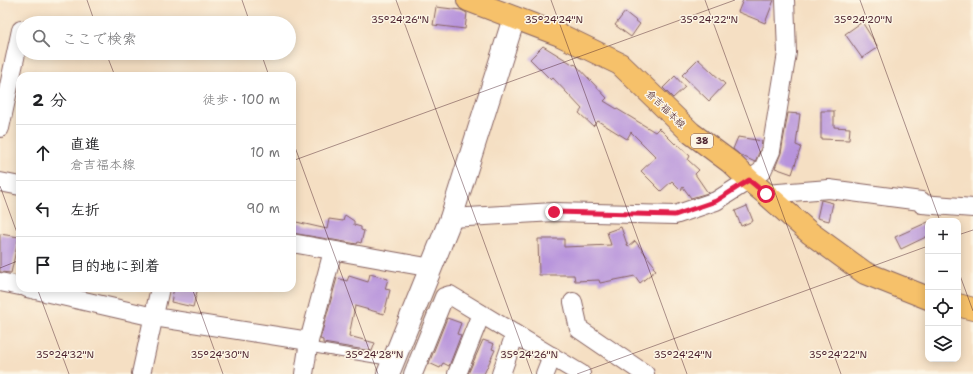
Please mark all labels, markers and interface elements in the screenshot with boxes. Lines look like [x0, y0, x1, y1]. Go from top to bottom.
text: 35°24'26"N [371, 13, 429, 26]
text: 35°24'24"N [525, 13, 583, 26]
text: 35°24'22"N [680, 13, 738, 26]
text: 35°24'20"N [834, 13, 892, 26]
search box [16, 16, 296, 60]
icon: search [30, 27, 52, 49]
text: ここで検索 [62, 29, 137, 49]
street label: 倉吉福本線 [644, 87, 688, 131]
text: 2 分 [32, 89, 67, 111]
text: 徒歩 · 100 m [203, 91, 280, 108]
text: 直進 [70, 134, 100, 154]
road number: 38 [691, 134, 713, 148]
icon: ahead [32, 142, 54, 164]
text: 10 m [250, 144, 280, 161]
text: 倉吉福本線 [70, 156, 135, 173]
route start [757, 185, 775, 203]
icon: left [32, 198, 54, 220]
text: 左折 [70, 200, 100, 220]
text: 90 m [246, 200, 280, 217]
route end [545, 203, 563, 221]
map controls [925, 218, 961, 362]
button: + [925, 218, 961, 254]
icon: arrive [32, 254, 54, 276]
button: − [925, 254, 961, 290]
text: 目的地に到着 [70, 256, 160, 276]
button: locate [925, 290, 961, 326]
button: layers [925, 326, 961, 362]
text: 35°24'32"N [36, 348, 94, 361]
text: 35°24'30"N [191, 348, 249, 361]
text: 35°24'28"N [345, 348, 403, 361]
text: 35°24'26"N [500, 348, 558, 361]
text: 35°24'24"N [654, 348, 712, 361]
text: 35°24'22"N [809, 348, 867, 361]

